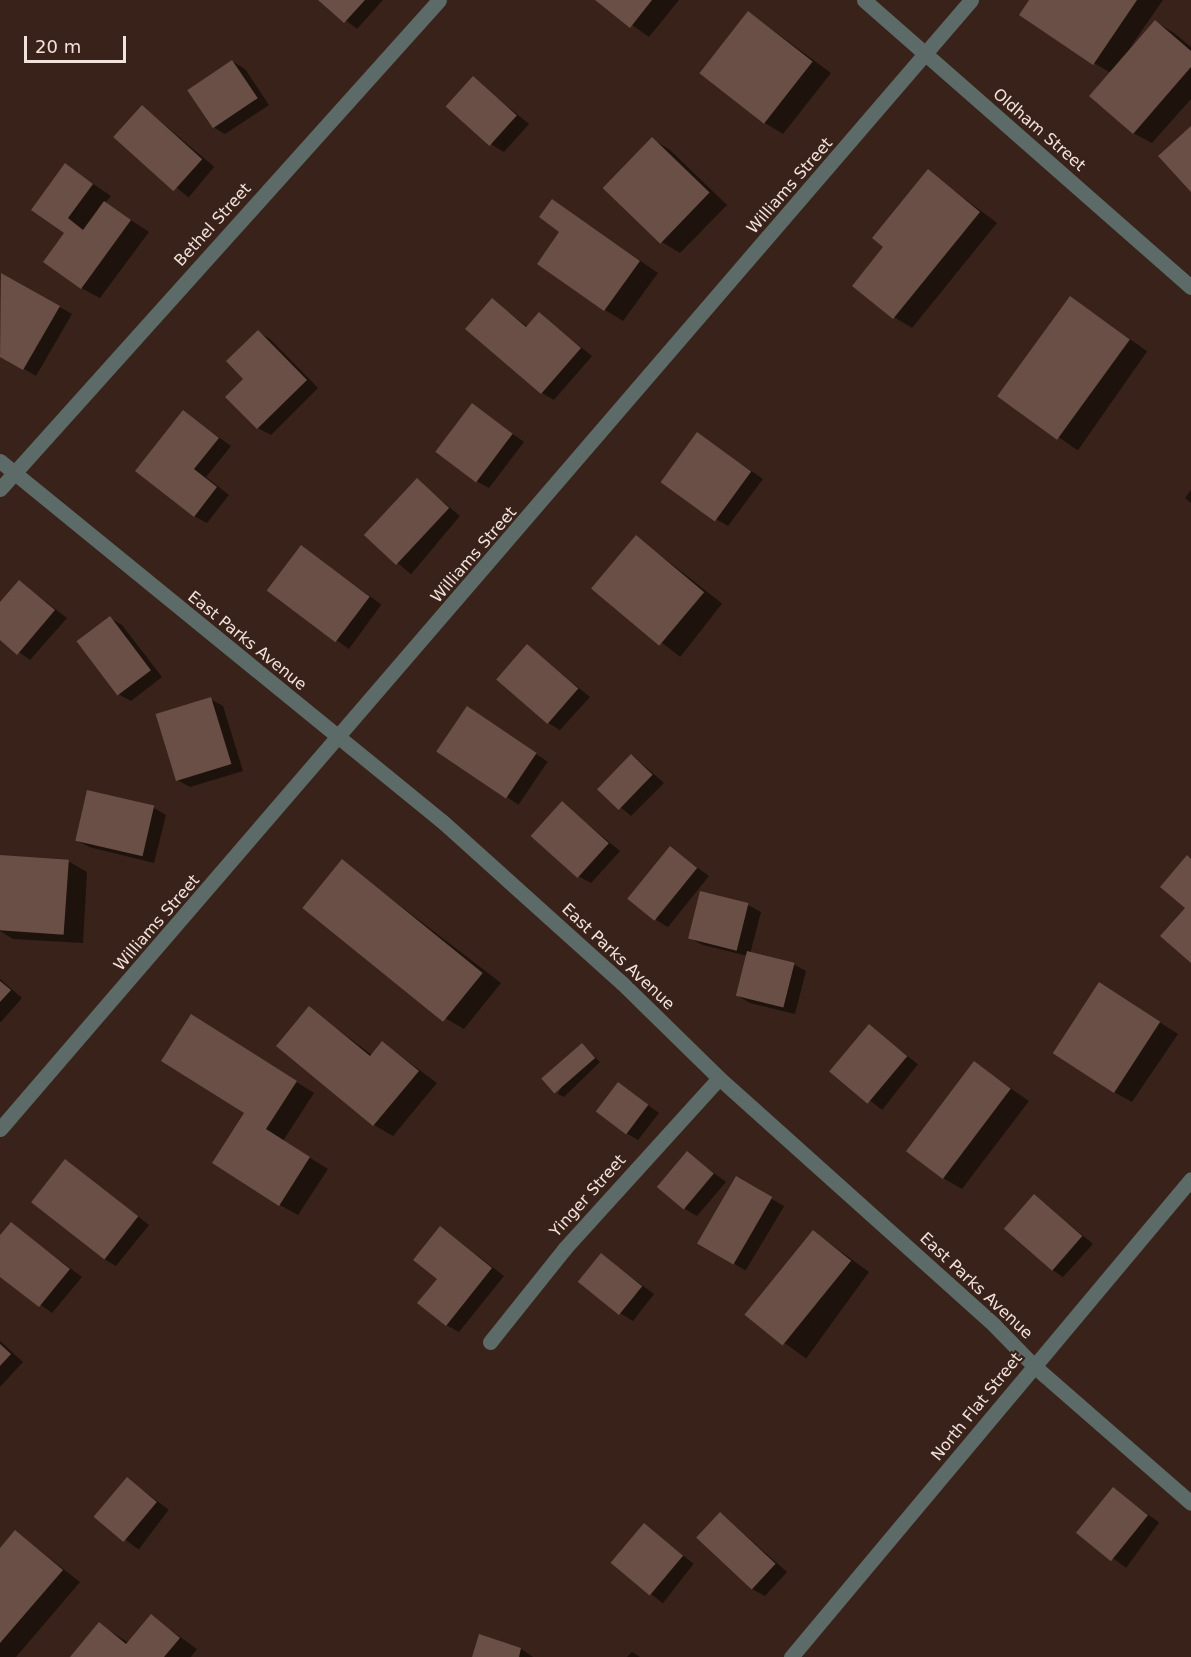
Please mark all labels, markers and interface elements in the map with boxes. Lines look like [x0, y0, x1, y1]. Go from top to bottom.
scale bar [27, 24, 129, 62]
text: 20 m [35, 36, 81, 57]
street label: Oldham Street [989, 85, 1089, 175]
street label: Williams Street [743, 134, 837, 238]
street label: Bethel Street [171, 179, 255, 271]
street label: Williams Street [427, 503, 521, 607]
street label: East Parks Avenue [184, 587, 310, 695]
street label: Williams Street [110, 871, 204, 975]
street label: East Parks Avenue [558, 900, 678, 1014]
street label: Yinger Street [546, 1151, 630, 1241]
street label: East Parks Avenue [916, 1229, 1036, 1343]
street label: North Flat Street [928, 1349, 1026, 1465]

